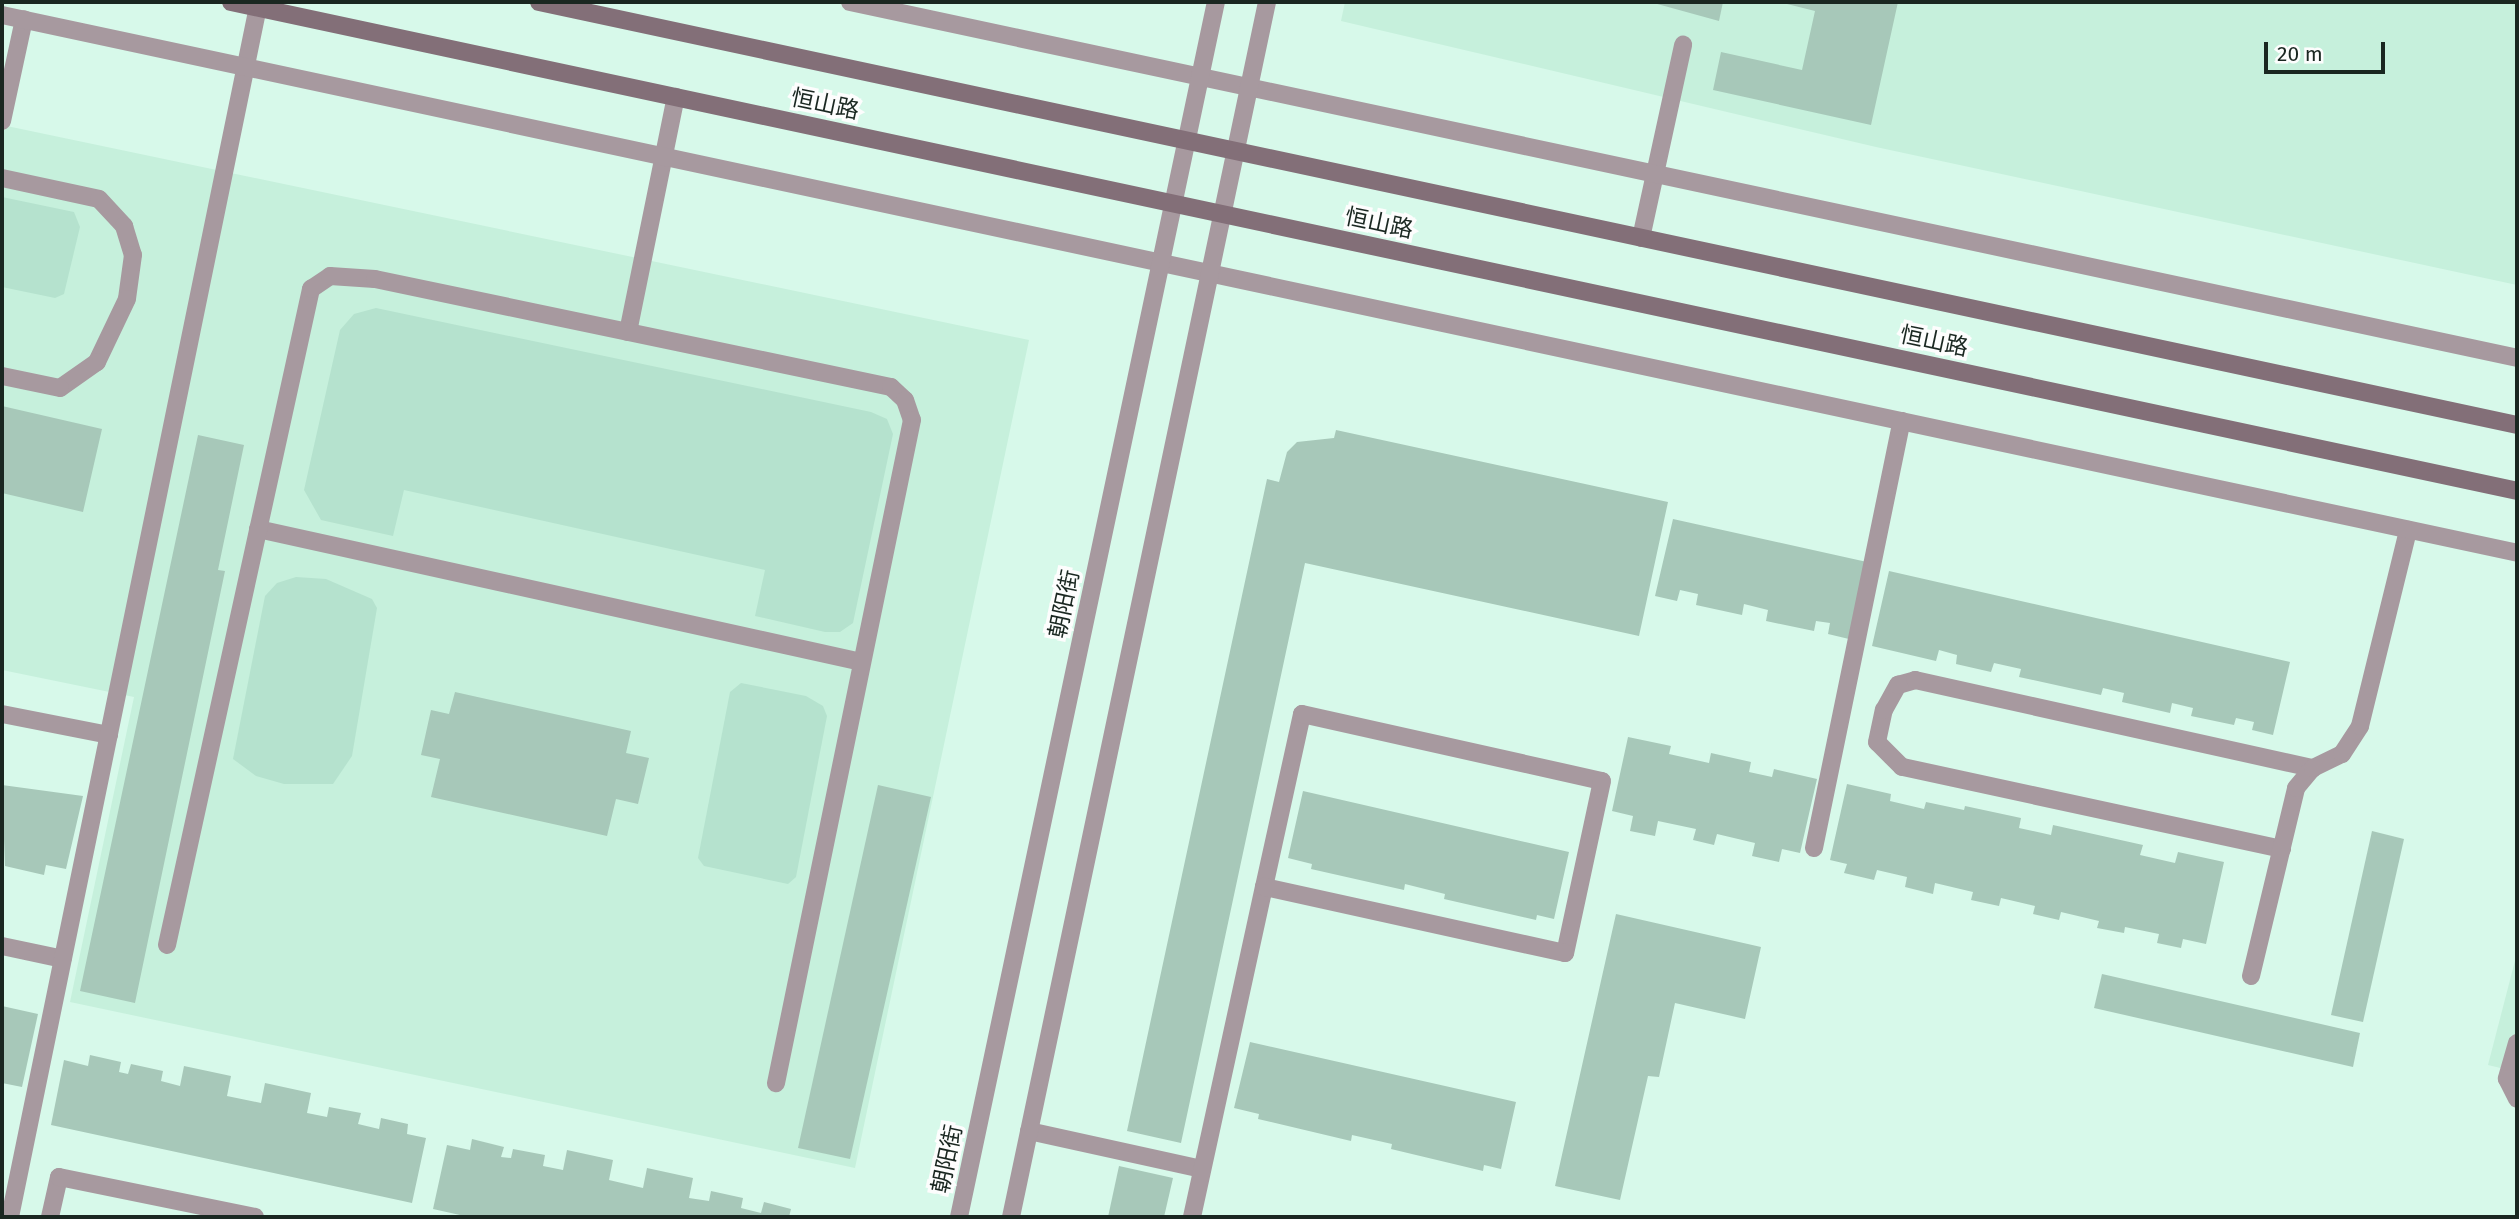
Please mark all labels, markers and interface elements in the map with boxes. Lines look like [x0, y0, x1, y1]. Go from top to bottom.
scale bar [2267, 28, 2388, 72]
text: 20 m [2277, 41, 2323, 67]
street label: 恒山路 [788, 83, 862, 125]
street label: 恒山路 [1342, 202, 1416, 244]
street label: 恒山路 [1897, 320, 1971, 362]
street label: 朝阳街 [1043, 567, 1085, 641]
street label: 朝阳街 [926, 1122, 968, 1196]

